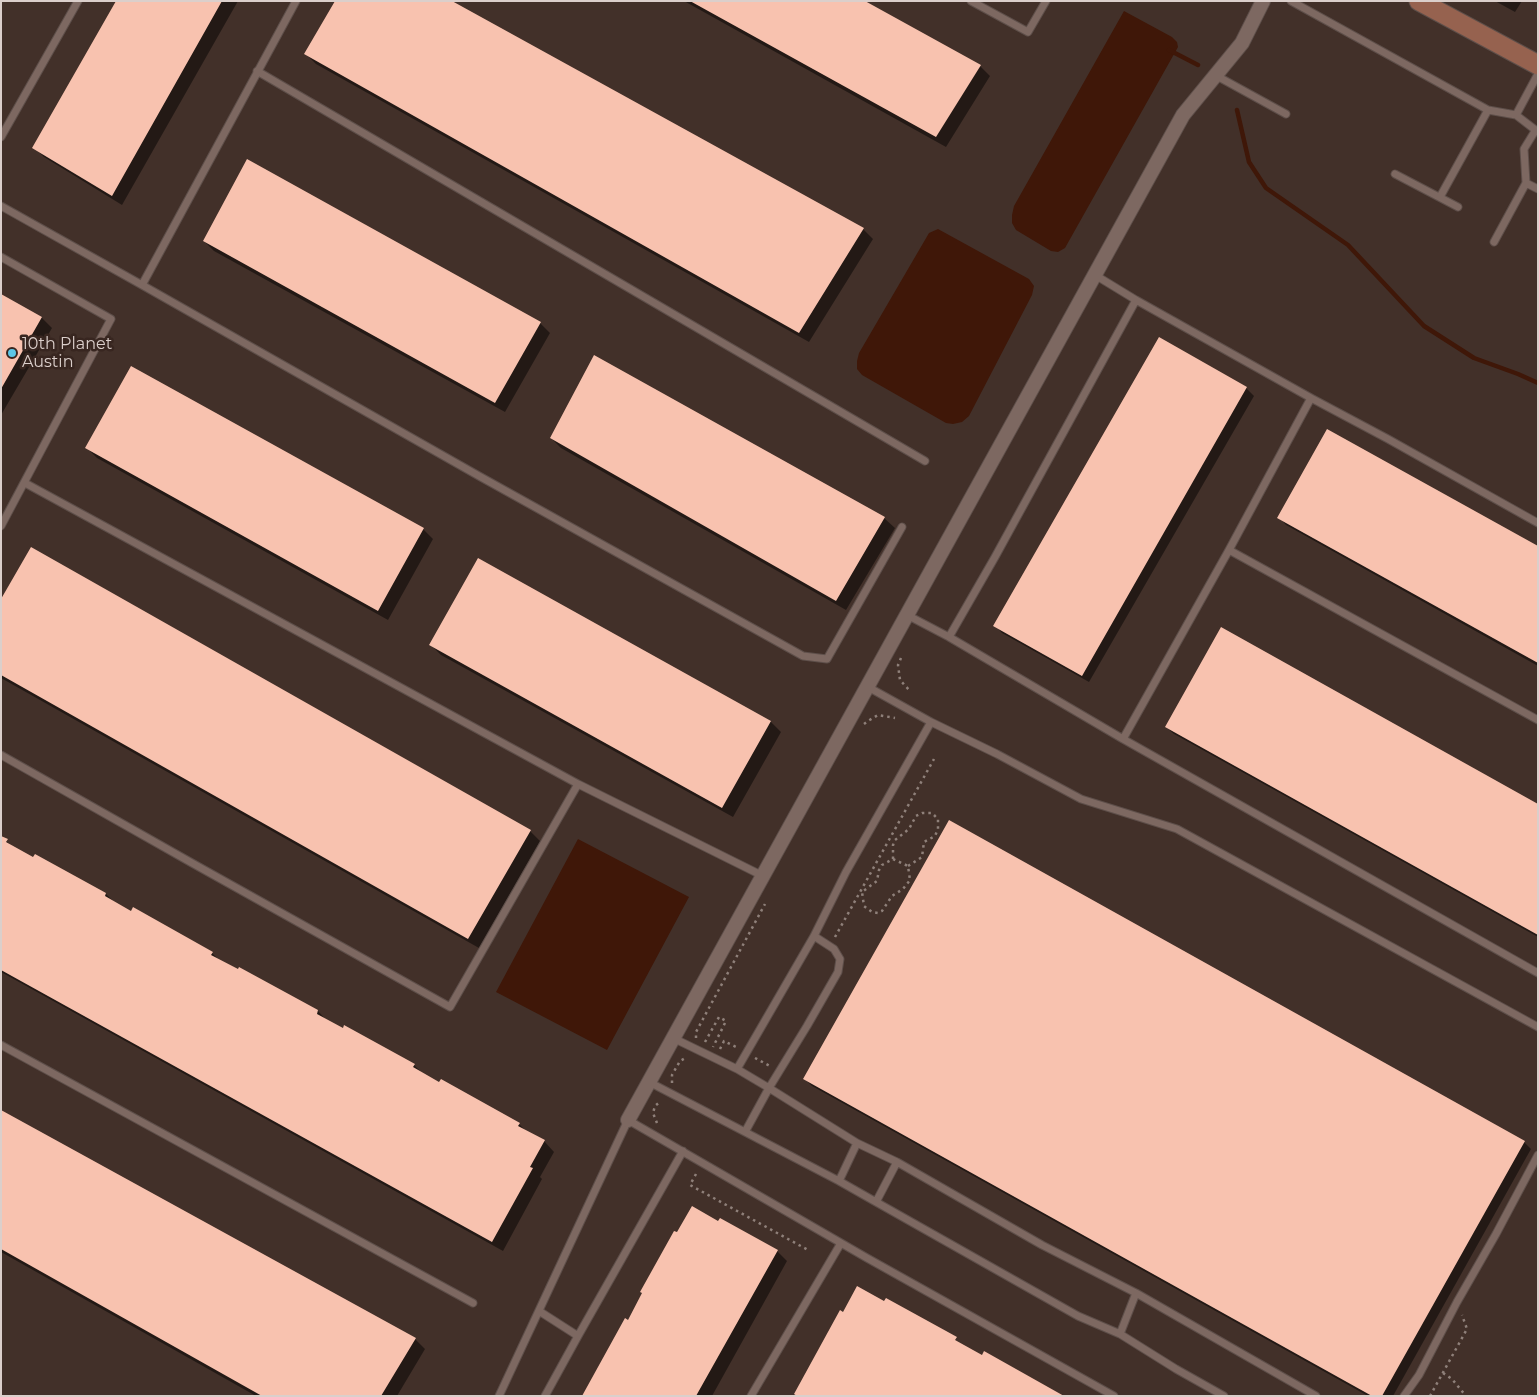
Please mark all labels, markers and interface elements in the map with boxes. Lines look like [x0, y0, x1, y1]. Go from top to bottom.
place label: 10th Planet Austin [22, 334, 112, 372]
marker: 10th Planet Austin [6, 347, 18, 359]

